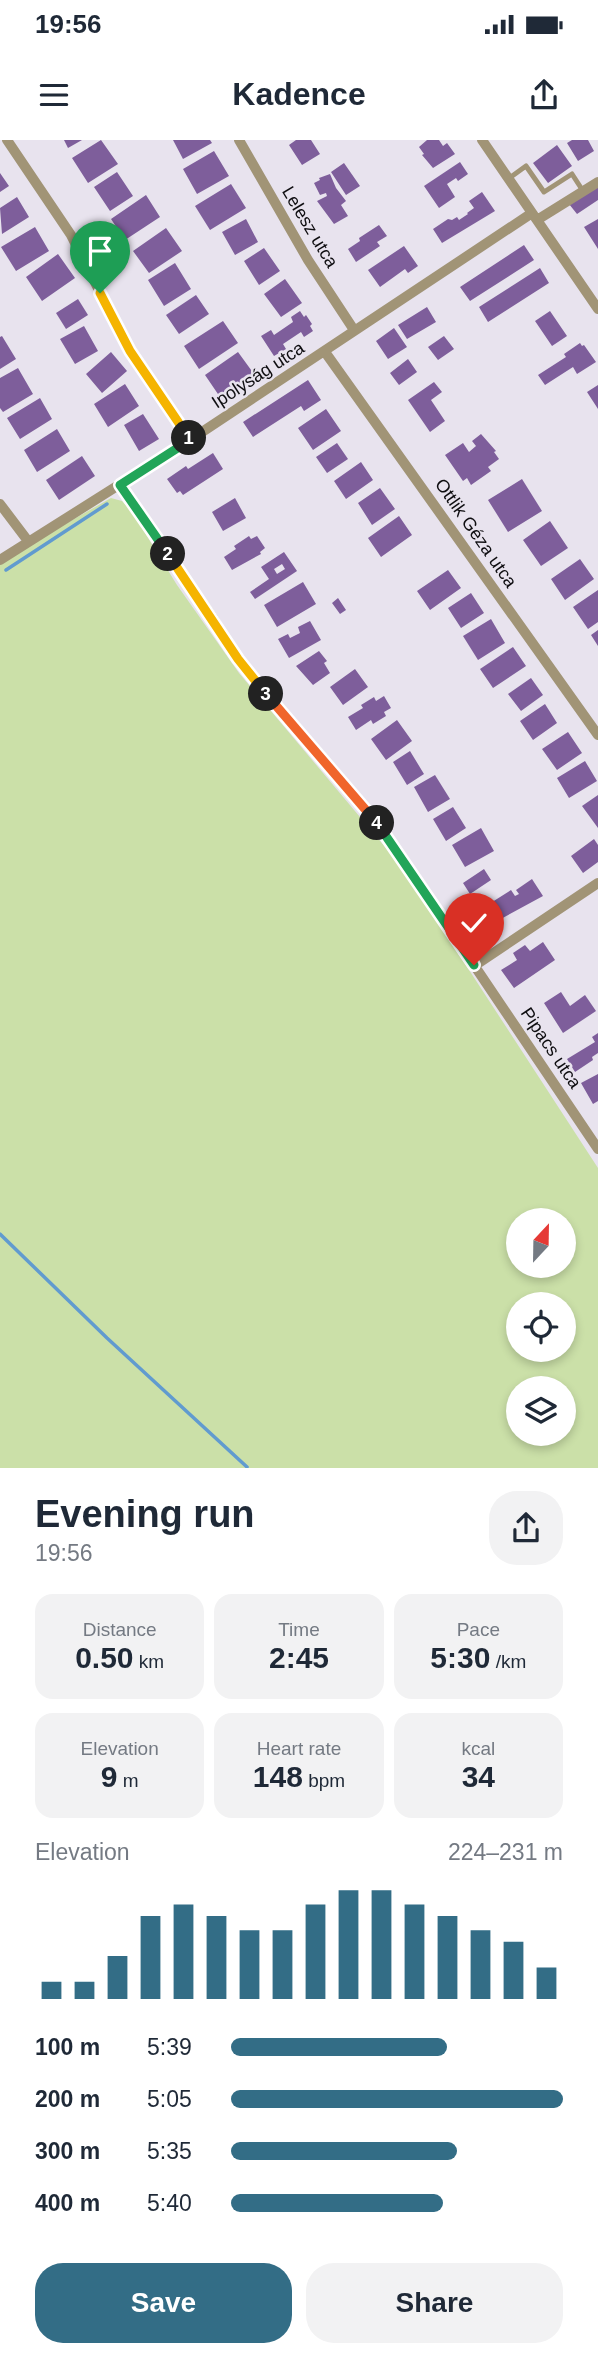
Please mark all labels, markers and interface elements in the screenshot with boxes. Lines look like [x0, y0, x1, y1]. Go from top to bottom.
text: 19:56 [35, 9, 102, 39]
icon: menu [35, 76, 73, 114]
text: Kadence [232, 76, 366, 112]
icon: share [525, 76, 563, 114]
street label: Lelesz utca [278, 183, 343, 272]
pin [70, 221, 130, 293]
icon: arrive [81, 232, 119, 270]
street label: Ipolyság utca [208, 337, 309, 412]
pin: 1 [172, 420, 206, 456]
text: 1 [183, 427, 194, 448]
street label: Ottlik Géza utca [431, 475, 521, 592]
pin: 2 [150, 536, 186, 572]
text: 2 [162, 543, 173, 564]
pin: 3 [248, 676, 284, 712]
text: 3 [260, 683, 271, 704]
pin: 4 [360, 806, 394, 840]
text: 4 [371, 812, 382, 833]
pin [444, 893, 504, 965]
icon: check [455, 904, 493, 942]
street label: Pipacs utca [517, 1004, 586, 1093]
north arrow [506, 1208, 576, 1278]
map controls [506, 1208, 576, 1446]
button: locate [506, 1292, 576, 1362]
button: layers [506, 1376, 576, 1446]
button: share [489, 1491, 563, 1565]
text: Evening run [35, 1493, 255, 1535]
text: 19:56 [35, 1540, 93, 1566]
text: Distance [83, 1619, 157, 1640]
text: Time [278, 1619, 320, 1640]
text: Pace [457, 1619, 500, 1640]
text: 0.50 [75, 1641, 134, 1674]
text: 2:45 [269, 1641, 329, 1674]
text: 5:30 [430, 1641, 490, 1674]
text: km [134, 1651, 164, 1672]
text: /km [490, 1651, 526, 1672]
text: Elevation [81, 1738, 159, 1759]
text: Heart rate [257, 1738, 341, 1759]
text: kcal [461, 1738, 495, 1759]
text: 9 [101, 1760, 117, 1793]
text: 148 [253, 1760, 303, 1793]
text: 34 [462, 1760, 495, 1793]
text: m [117, 1770, 139, 1791]
text: bpm [303, 1770, 345, 1791]
text: Elevation [35, 1839, 130, 1865]
text: 224–231 m [448, 1839, 563, 1865]
text: 100 m [35, 2034, 100, 2060]
text: 5:39 [147, 2034, 192, 2060]
text: 200 m [35, 2086, 100, 2112]
text: 5:05 [147, 2086, 192, 2112]
text: 300 m [35, 2138, 100, 2164]
text: 5:35 [147, 2138, 192, 2164]
text: 400 m [35, 2190, 100, 2216]
text: 5:40 [147, 2190, 192, 2216]
button: Save [35, 2263, 292, 2343]
button: Share [306, 2263, 563, 2343]

